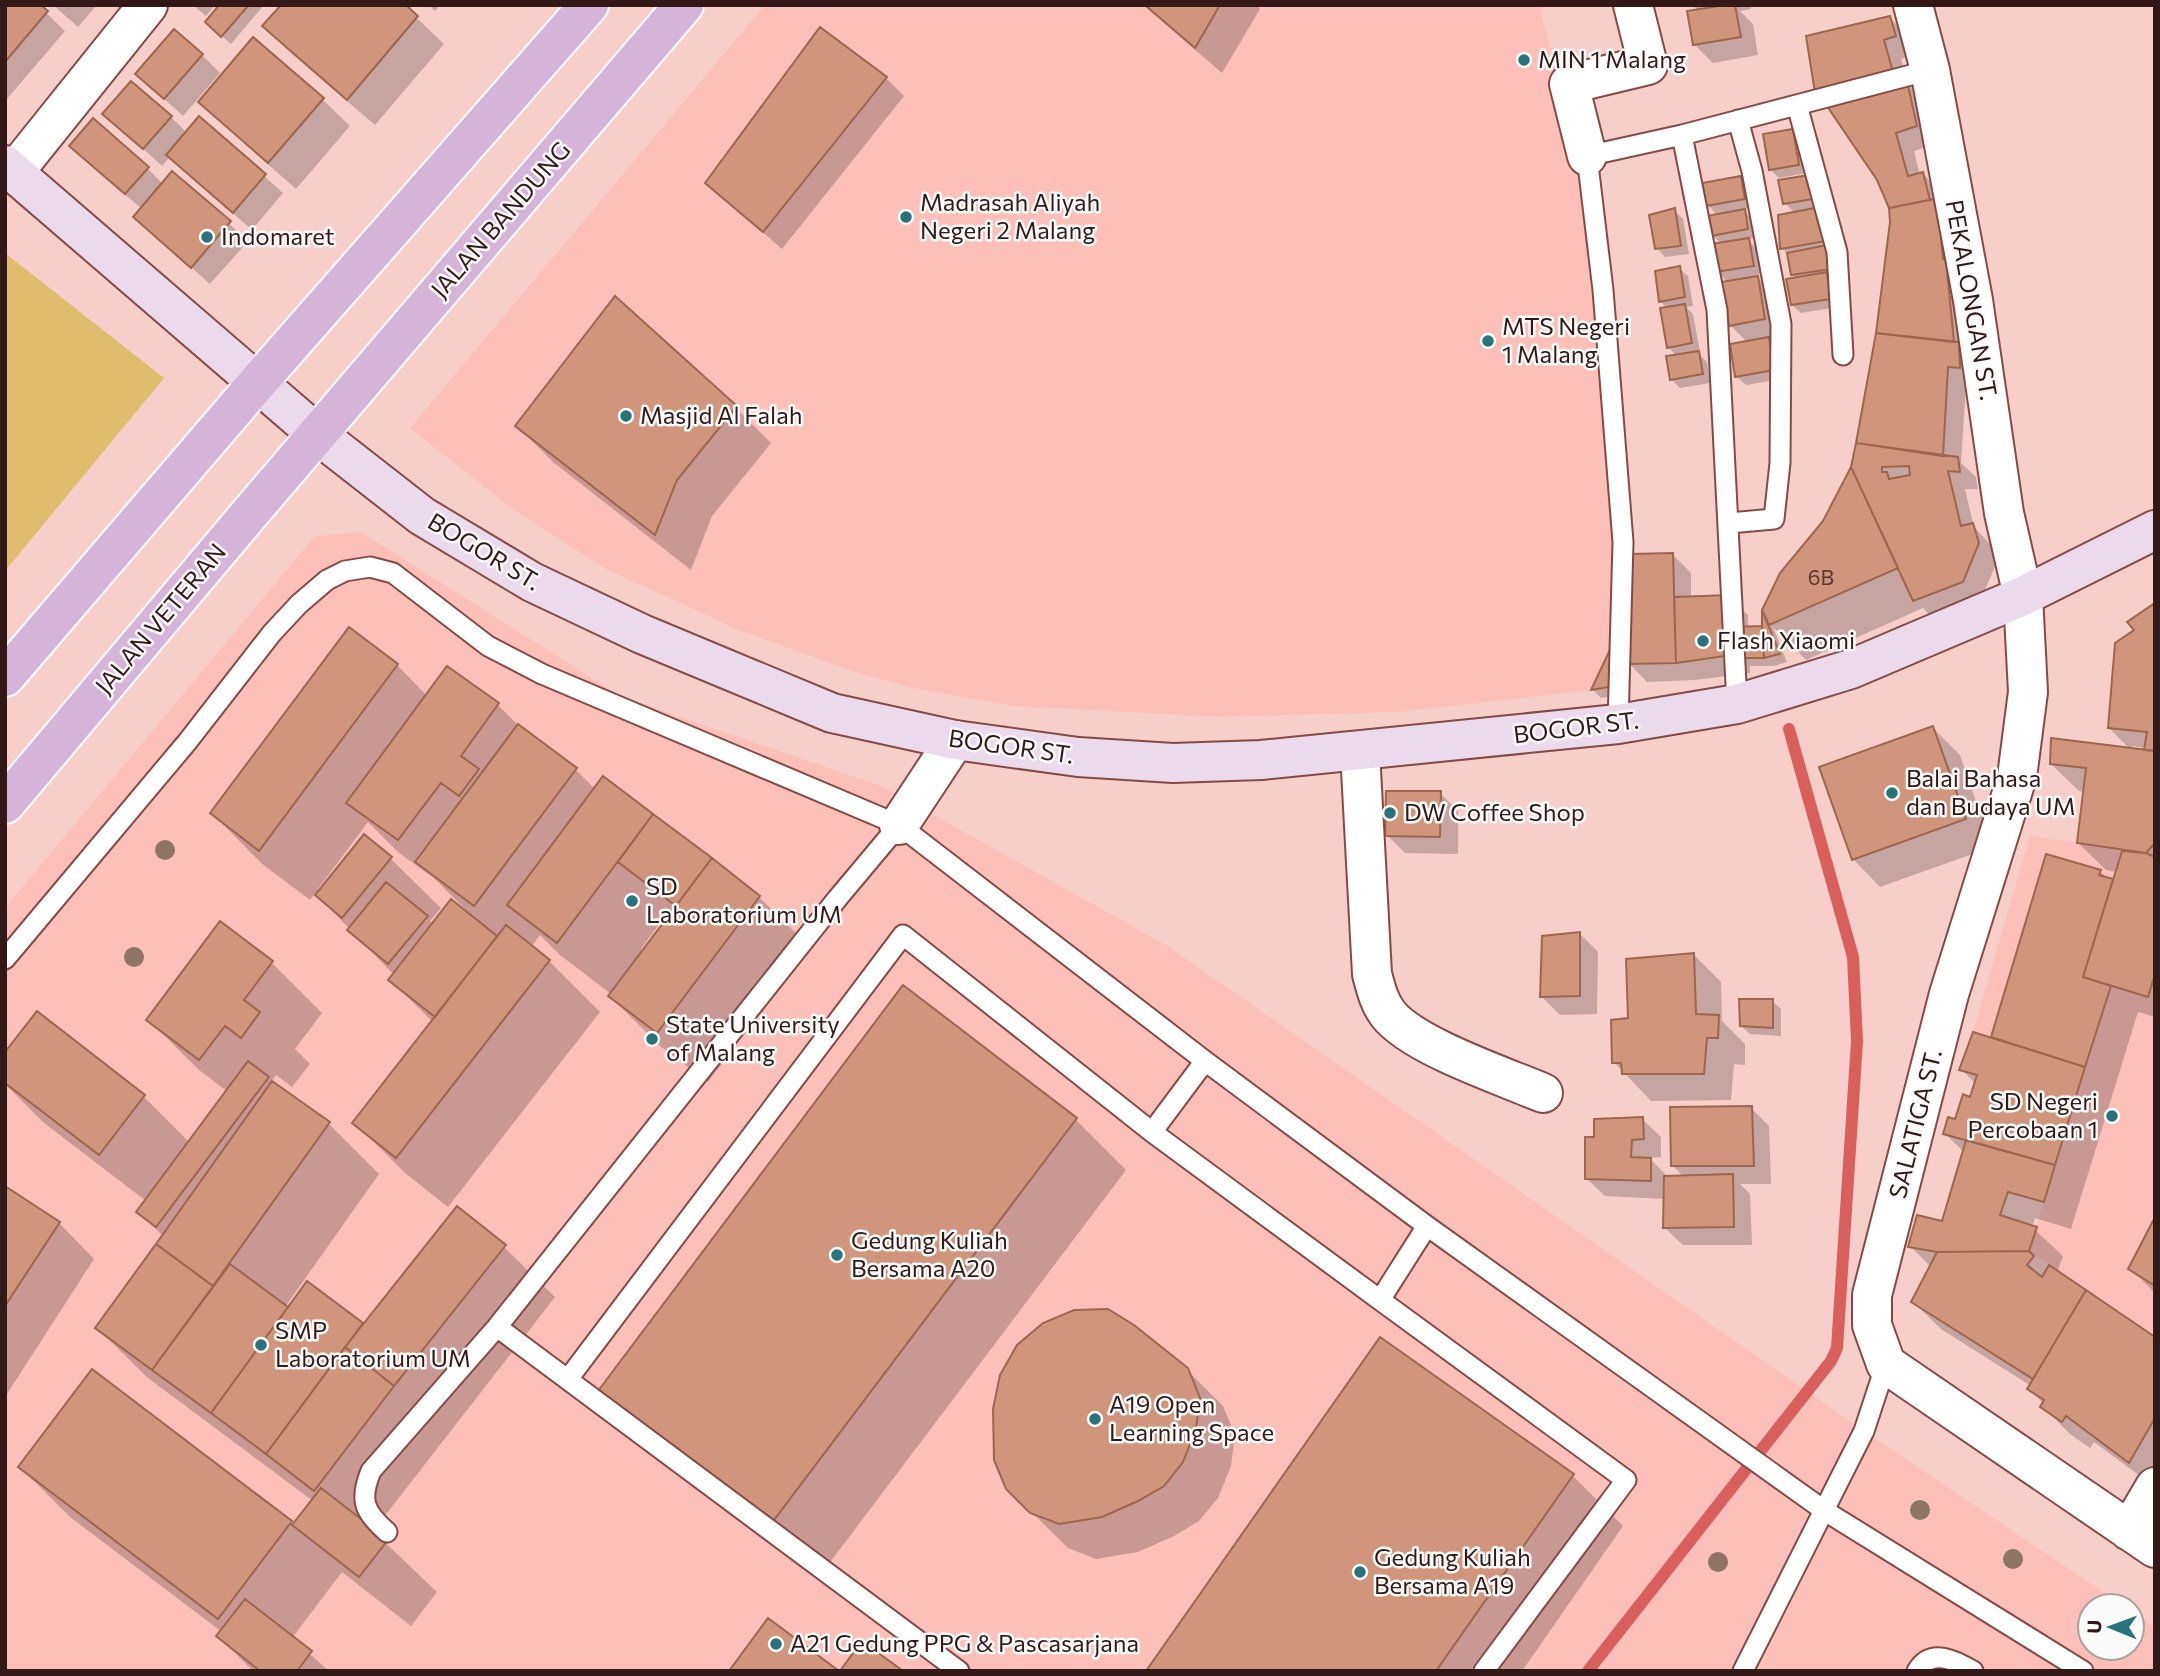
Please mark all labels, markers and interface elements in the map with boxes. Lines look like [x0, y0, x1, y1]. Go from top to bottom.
place label: MIN 1 Malang [1538, 44, 1686, 73]
marker: MIN 1 Malang [1516, 52, 1532, 68]
street label: JALAN BANDUNG [424, 135, 576, 303]
place label: Madrasah Aliyah Negeri 2 Malang [920, 187, 1100, 244]
street label: PEKALONGAN ST. [1941, 197, 2004, 402]
marker: Madrasah Aliyah Negeri 2 Malang [898, 209, 914, 225]
place label: Indomaret [221, 221, 335, 250]
marker: Indomaret [199, 229, 215, 245]
place label: MTS Negeri 1 Malang [1502, 311, 1630, 368]
marker: MTS Negeri 1 Malang [1480, 333, 1496, 349]
place label: Masjid Al Falah [640, 400, 802, 429]
marker: Masjid Al Falah [618, 408, 634, 424]
street label: BOGOR ST. [423, 506, 546, 596]
street label: JALAN VETERAN [88, 537, 231, 699]
house number: 6B [1808, 564, 1834, 589]
place label: Flash Xiaomi [1717, 625, 1855, 654]
marker: Flash Xiaomi [1695, 633, 1711, 649]
street label: BOGOR ST. [1511, 704, 1640, 749]
street label: BOGOR ST. [947, 722, 1076, 769]
place label: Balai Bahasa dan Budaya UM [1906, 763, 2075, 820]
marker: Balai Bahasa dan Budaya UM [1884, 785, 1900, 801]
place label: DW Coffee Shop [1404, 797, 1585, 826]
marker: DW Coffee Shop [1382, 805, 1398, 821]
place label: SD Laboratorium UM [646, 871, 842, 928]
marker: SD Laboratorium UM [624, 893, 640, 909]
place label: State University of Malang [666, 1009, 840, 1066]
marker: State University of Malang [644, 1031, 660, 1047]
street label: SALATIGA ST. [1882, 1046, 1947, 1201]
place label: SD Negeri Percobaan 1 [1967, 1086, 2098, 1143]
marker: SD Negeri Percobaan 1 [2104, 1108, 2120, 1124]
place label: Gedung Kuliah Bersama A20 [851, 1225, 1008, 1282]
marker: Gedung Kuliah Bersama A20 [829, 1247, 845, 1263]
place label: SMP Laboratorium UM [275, 1315, 471, 1372]
marker: SMP Laboratorium UM [253, 1337, 269, 1353]
place label: A19 Open Learning Space [1109, 1389, 1274, 1446]
marker: A19 Open Learning Space [1087, 1411, 1103, 1427]
place label: Gedung Kuliah Bersama A19 [1374, 1542, 1531, 1599]
marker: Gedung Kuliah Bersama A19 [1352, 1564, 1368, 1580]
north arrow [2076, 1592, 2146, 1662]
text: U [2082, 1620, 2105, 1634]
place label: A21 Gedung PPG & Pascasarjana [790, 1628, 1139, 1657]
marker: A21 Gedung PPG & Pascasarjana [768, 1636, 784, 1652]

